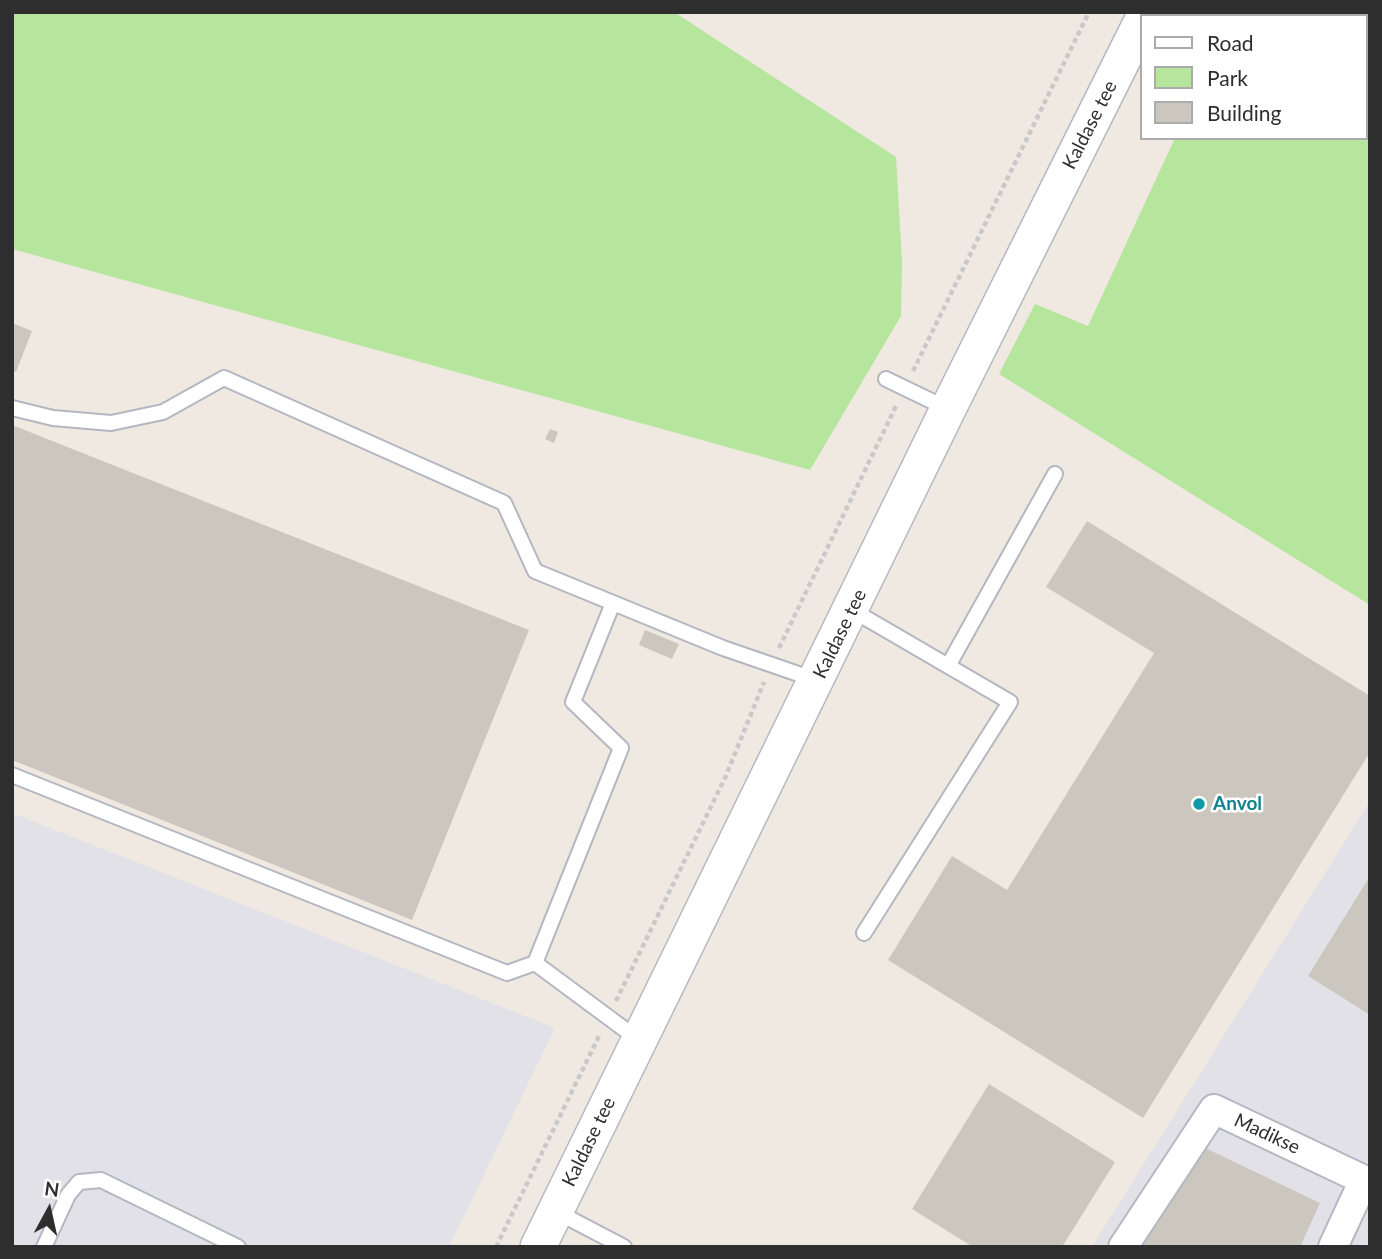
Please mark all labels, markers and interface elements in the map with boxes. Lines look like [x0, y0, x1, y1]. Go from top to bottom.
legend [1140, 14, 1368, 140]
text: Road [1207, 30, 1254, 55]
text: Park [1207, 65, 1248, 90]
street label: Kaldase tee [1058, 77, 1122, 173]
text: Building [1207, 100, 1282, 125]
street label: Kaldase tee [809, 586, 871, 682]
place label: Anvol [1213, 793, 1262, 815]
marker: Anvol [1191, 796, 1207, 812]
street label: Kaldase tee [558, 1094, 620, 1190]
street label: Madikse [1231, 1109, 1303, 1159]
north arrow [14, 1175, 84, 1245]
text: N [43, 1176, 61, 1201]

